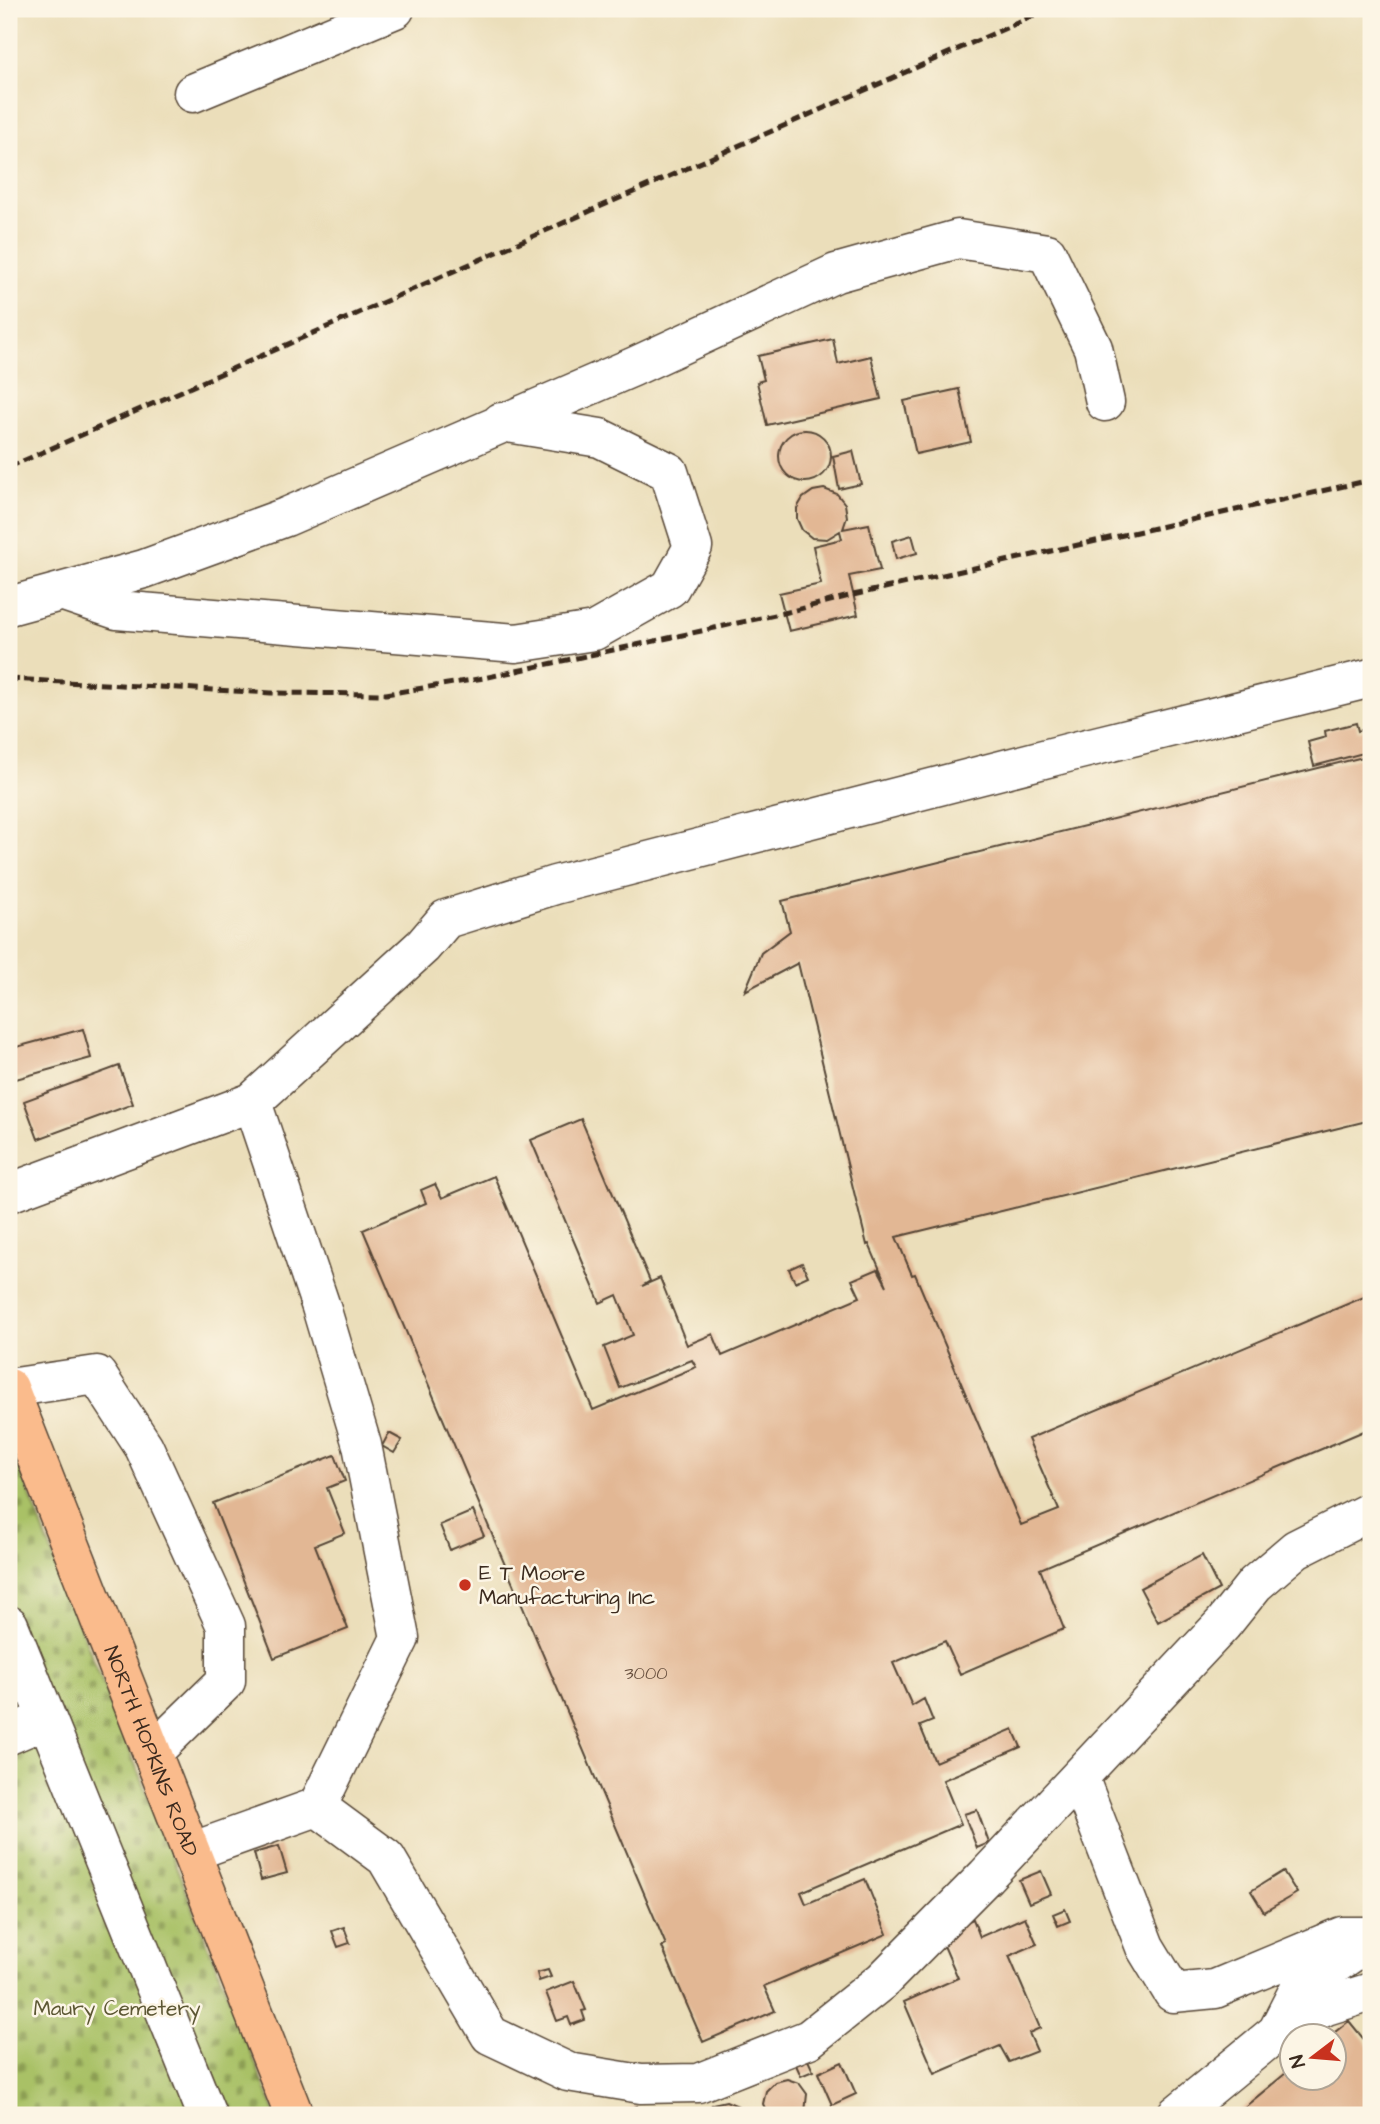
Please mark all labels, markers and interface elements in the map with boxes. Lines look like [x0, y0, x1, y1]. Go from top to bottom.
place label: E T Moore Manufacturing Inc [479, 1559, 655, 1614]
marker: E T Moore Manufacturing Inc [457, 1577, 473, 1593]
street label: NORTH HOPKINS ROAD [97, 1642, 206, 1861]
house number: 3000 [624, 1661, 668, 1686]
park label: Maury Cemetery [33, 1994, 201, 2025]
north arrow [1278, 2022, 1348, 2092]
text: N [1283, 2052, 1313, 2071]

